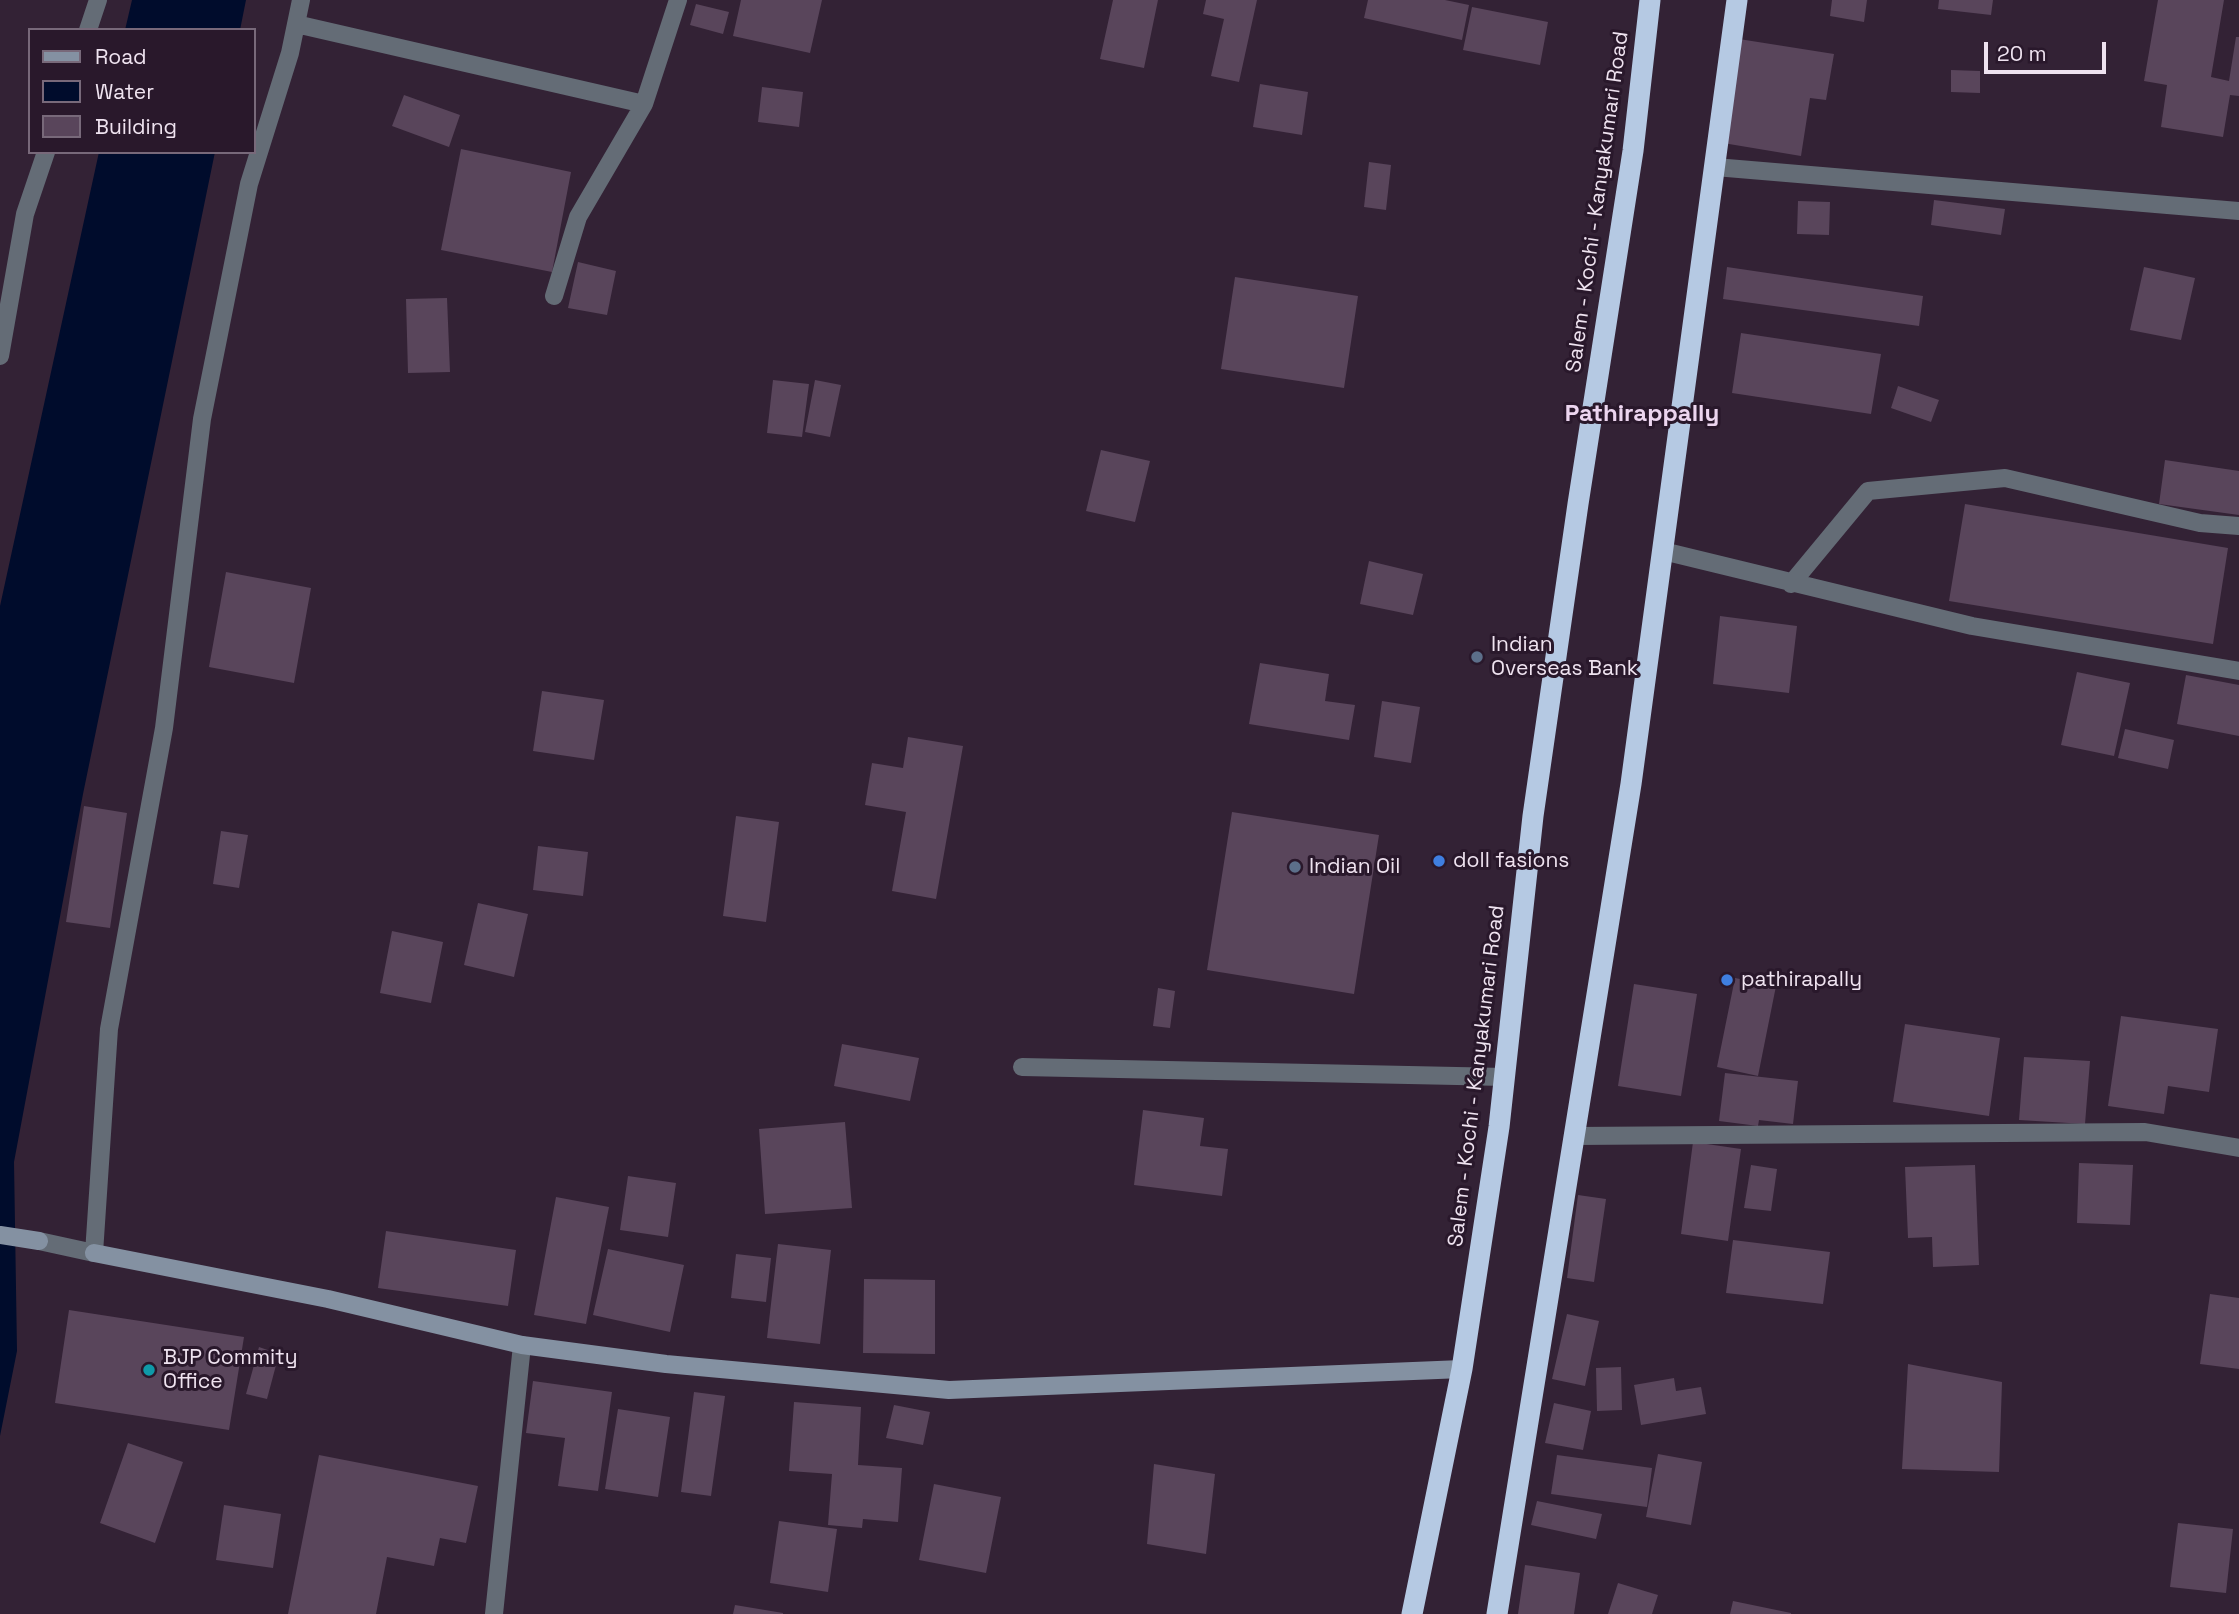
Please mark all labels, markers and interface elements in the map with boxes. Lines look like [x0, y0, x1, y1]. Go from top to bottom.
legend [28, 28, 256, 154]
scale bar [1987, 28, 2110, 72]
street label: Salem - Kochi - Kanyakumari Road [1562, 30, 1634, 374]
text: 20 m [1997, 40, 2047, 67]
text: Road [95, 43, 147, 70]
text: Water [95, 78, 154, 105]
text: Building [95, 113, 177, 140]
district label: Pathirappally [1565, 400, 1719, 428]
place label: Indian Overseas Bank [1491, 632, 1638, 682]
marker: Indian Overseas Bank [1469, 649, 1485, 665]
place label: doll fasions [1453, 848, 1569, 874]
marker: doll fasions [1431, 853, 1447, 869]
place label: Indian Oil [1309, 854, 1400, 880]
marker: Indian Oil [1287, 859, 1303, 875]
street label: Salem - Kochi - Kanyakumari Road [1444, 904, 1510, 1248]
place label: pathirapally [1741, 967, 1862, 993]
marker: pathirapally [1719, 972, 1735, 988]
place label: BJP Commity Office [163, 1345, 298, 1395]
marker: BJP Commity Office [141, 1362, 157, 1378]

